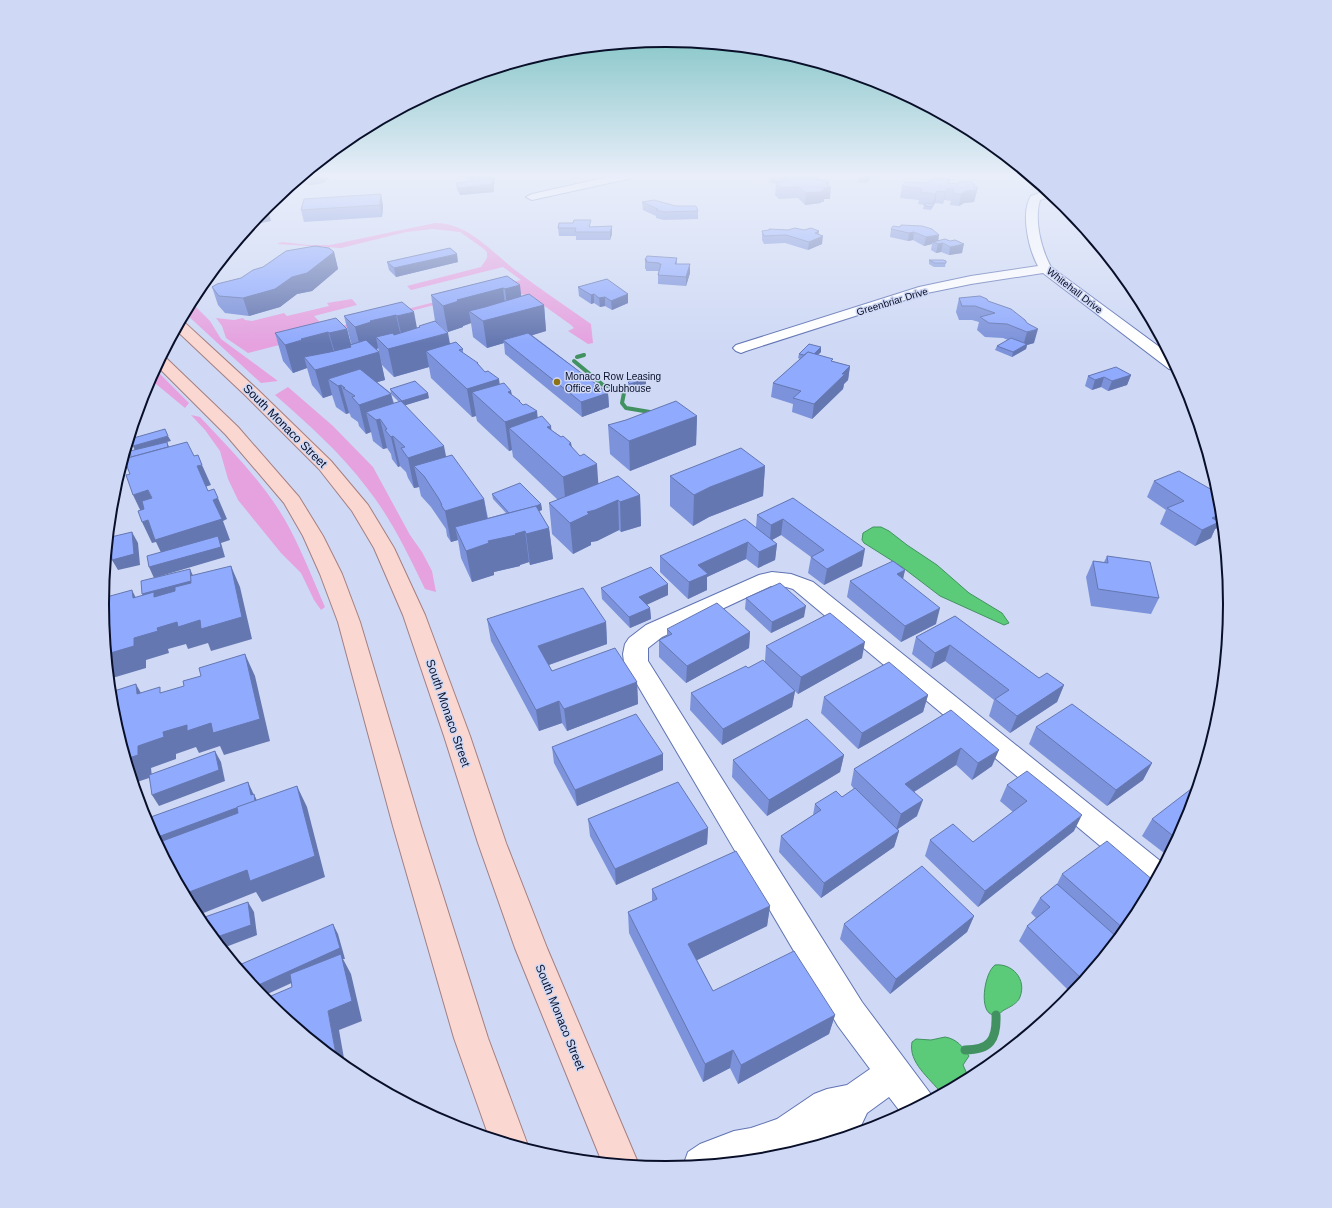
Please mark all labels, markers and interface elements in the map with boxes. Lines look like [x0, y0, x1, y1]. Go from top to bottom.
street label: Whitehall Drive [1045, 265, 1105, 316]
street label: Greenbriar Drive [855, 285, 930, 318]
place label: Monaco Row Leasing Office & Clubhouse [565, 371, 661, 394]
marker: Monaco Row Leasing Office & Clubhouse [552, 377, 562, 387]
street label: South Monaco Street [240, 381, 330, 471]
street label: South Monaco Street [423, 657, 473, 769]
street label: South Monaco Street [532, 962, 588, 1073]

